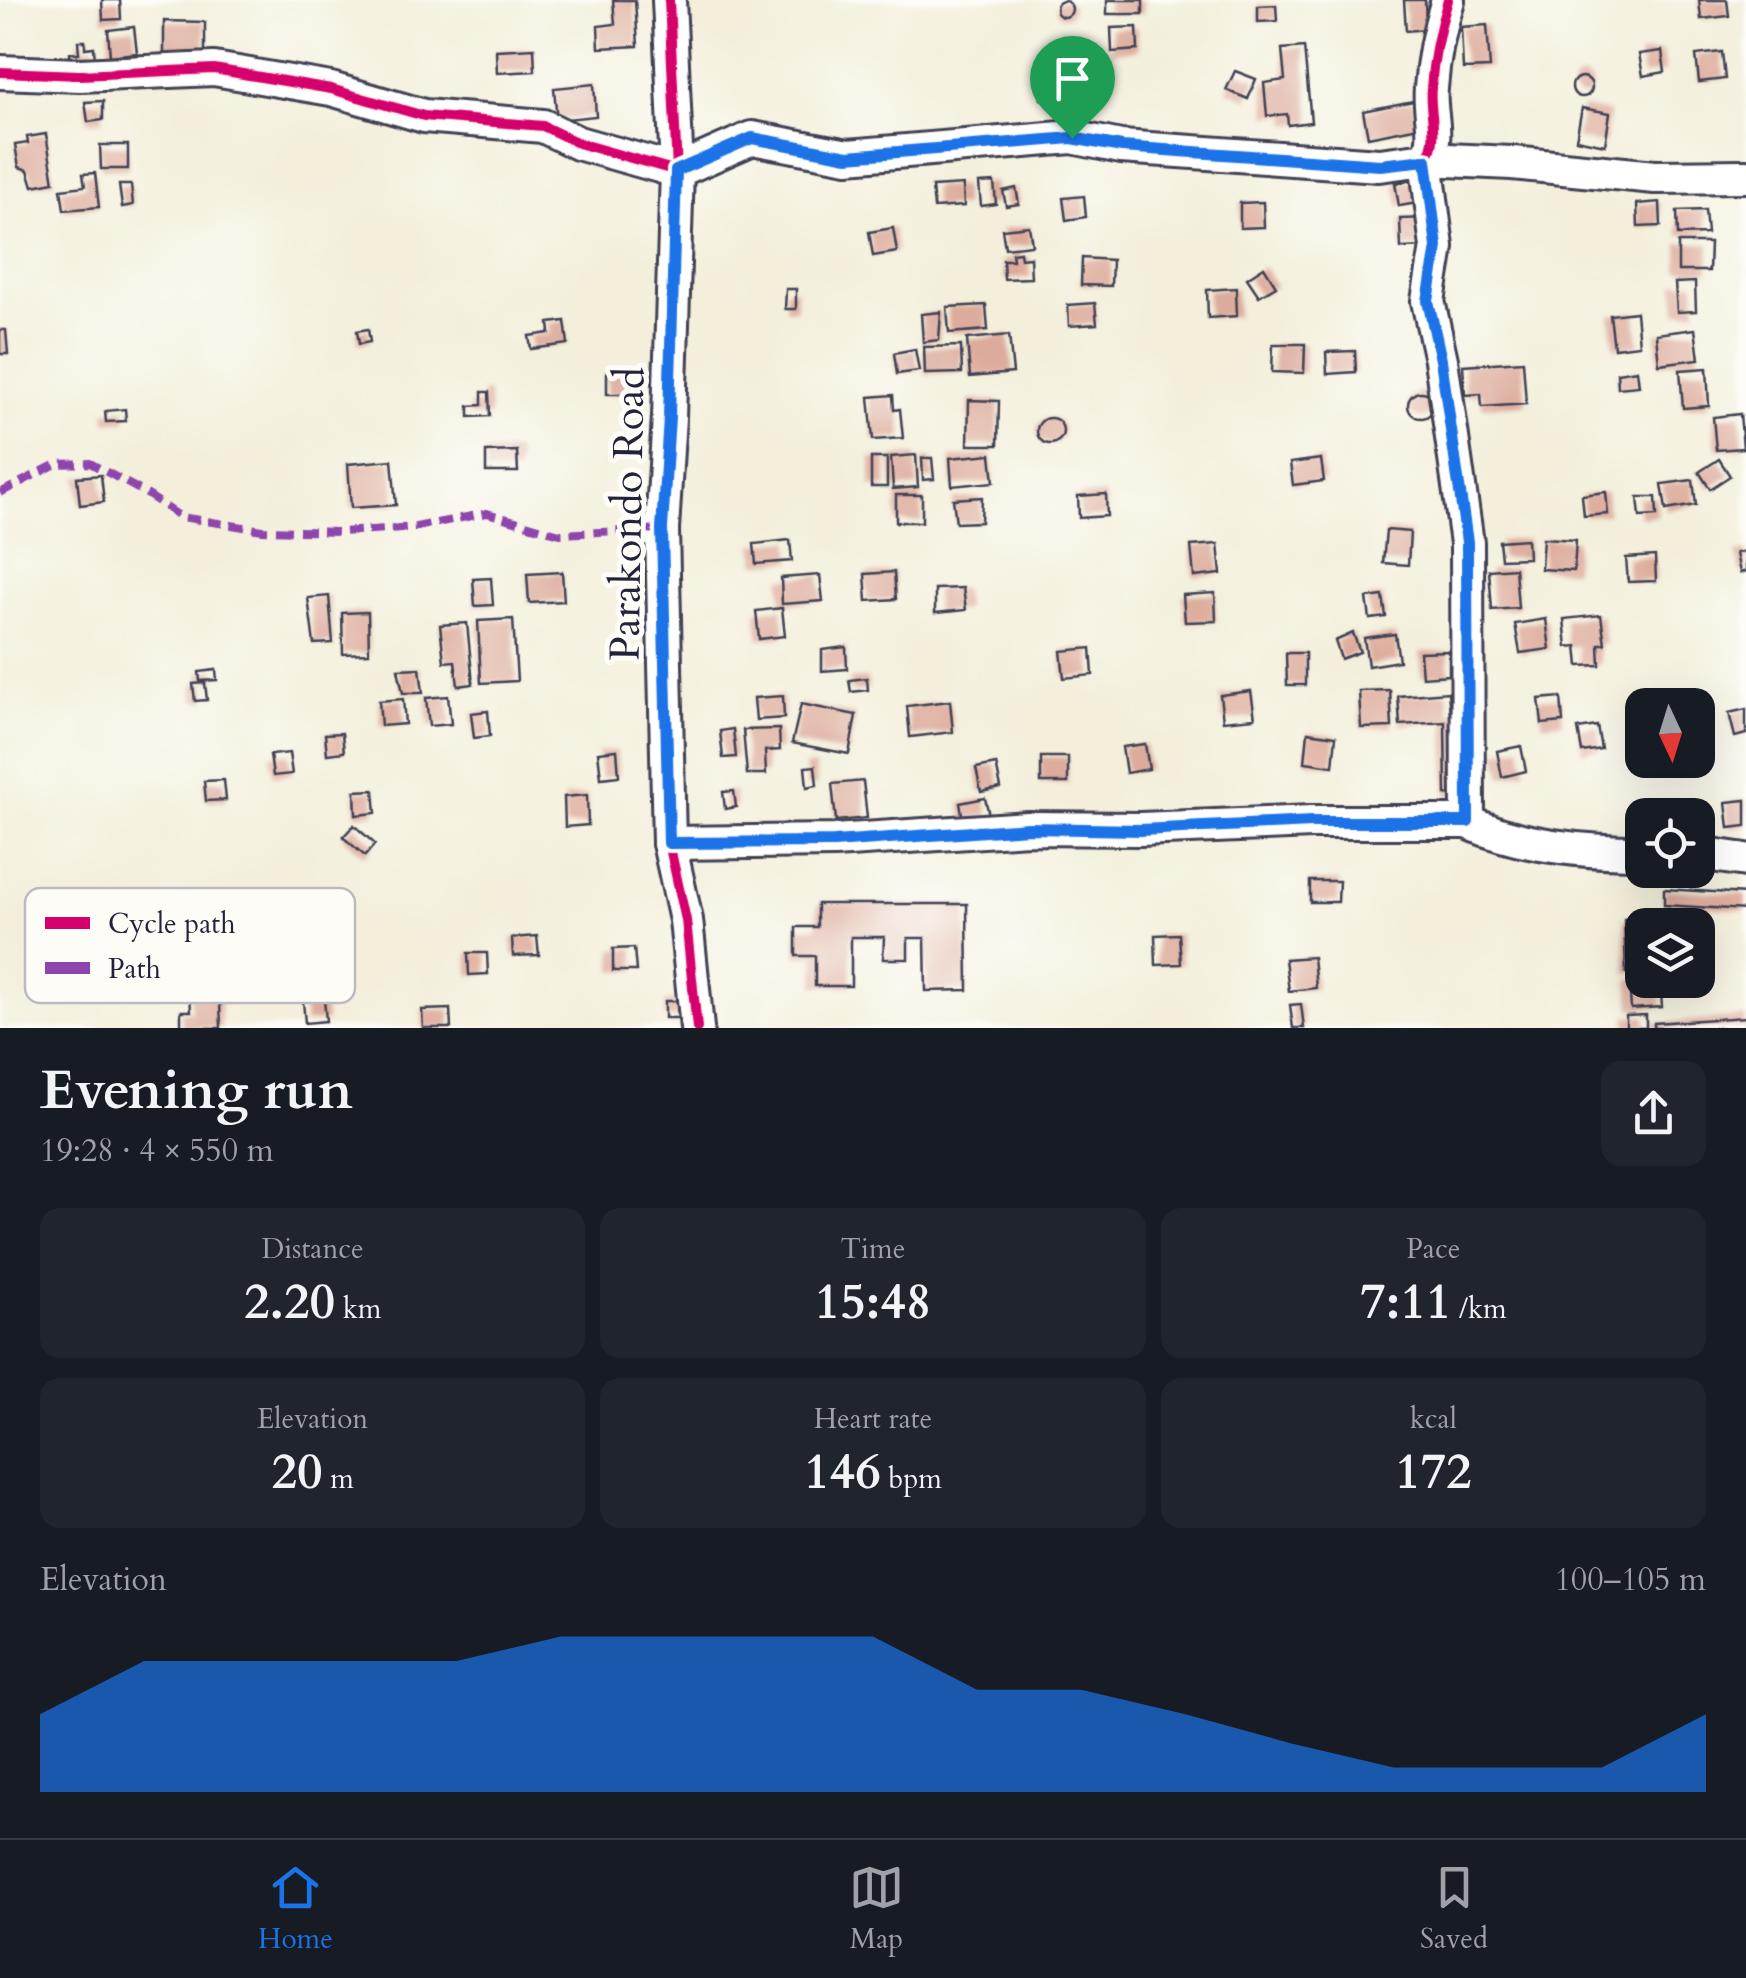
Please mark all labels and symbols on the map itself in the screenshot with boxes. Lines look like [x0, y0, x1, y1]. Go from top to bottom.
pin [1030, 36, 1115, 139]
street label: Parakondo Road [596, 366, 659, 662]
north arrow [1625, 688, 1715, 778]
legend [25, 888, 355, 1003]
text: Cycle path [108, 905, 236, 943]
text: Path [108, 950, 161, 988]

